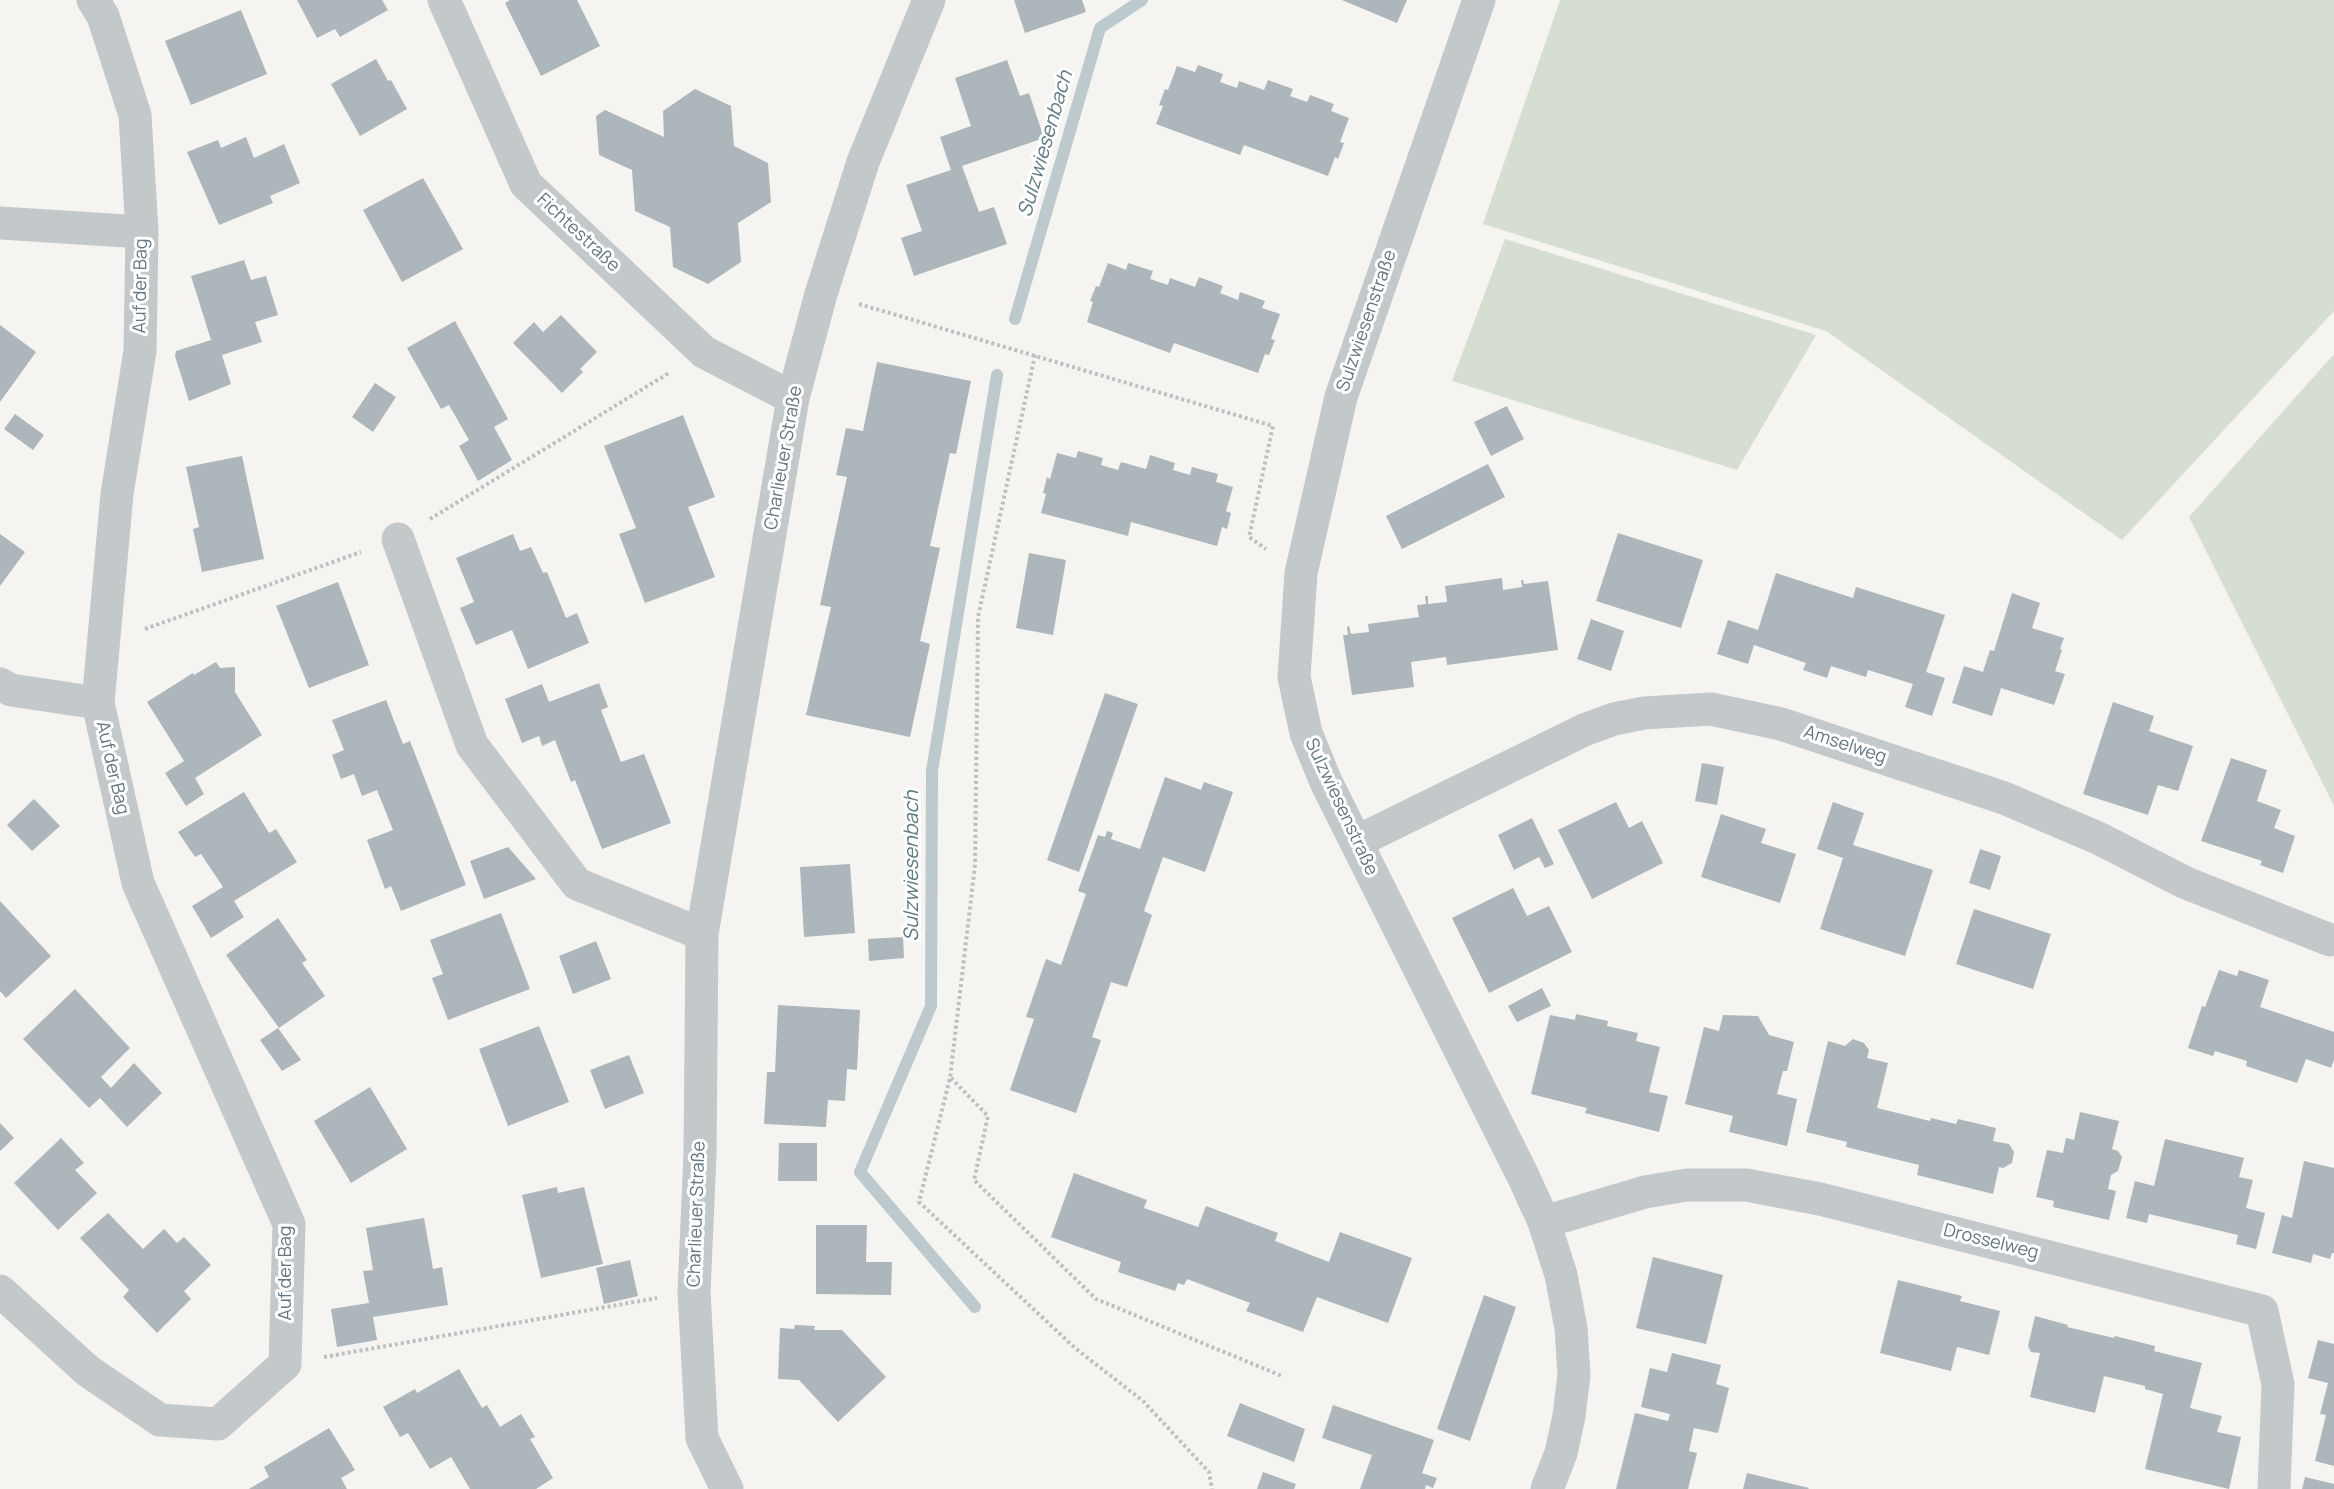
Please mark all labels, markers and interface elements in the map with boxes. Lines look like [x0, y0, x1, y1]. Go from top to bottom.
water label: Sulzwiesenbach [1014, 68, 1078, 220]
street label: Fichtestraße [532, 189, 624, 277]
street label: Auf der Bag [129, 238, 153, 334]
street label: Sulzwiesenstraße [1333, 247, 1401, 395]
street label: Charlieuer Straße [761, 384, 807, 532]
street label: Auf der Bag [91, 719, 133, 817]
street label: Amselweg [1801, 722, 1889, 768]
street label: Sulzwiesenstraße [1300, 735, 1382, 879]
water label: Sulzwiesenbach [900, 791, 924, 941]
street label: Charlieuer Straße [684, 1141, 710, 1287]
street label: Drosselweg [1941, 1220, 2041, 1264]
street label: Auf der Bag [275, 1225, 297, 1321]

